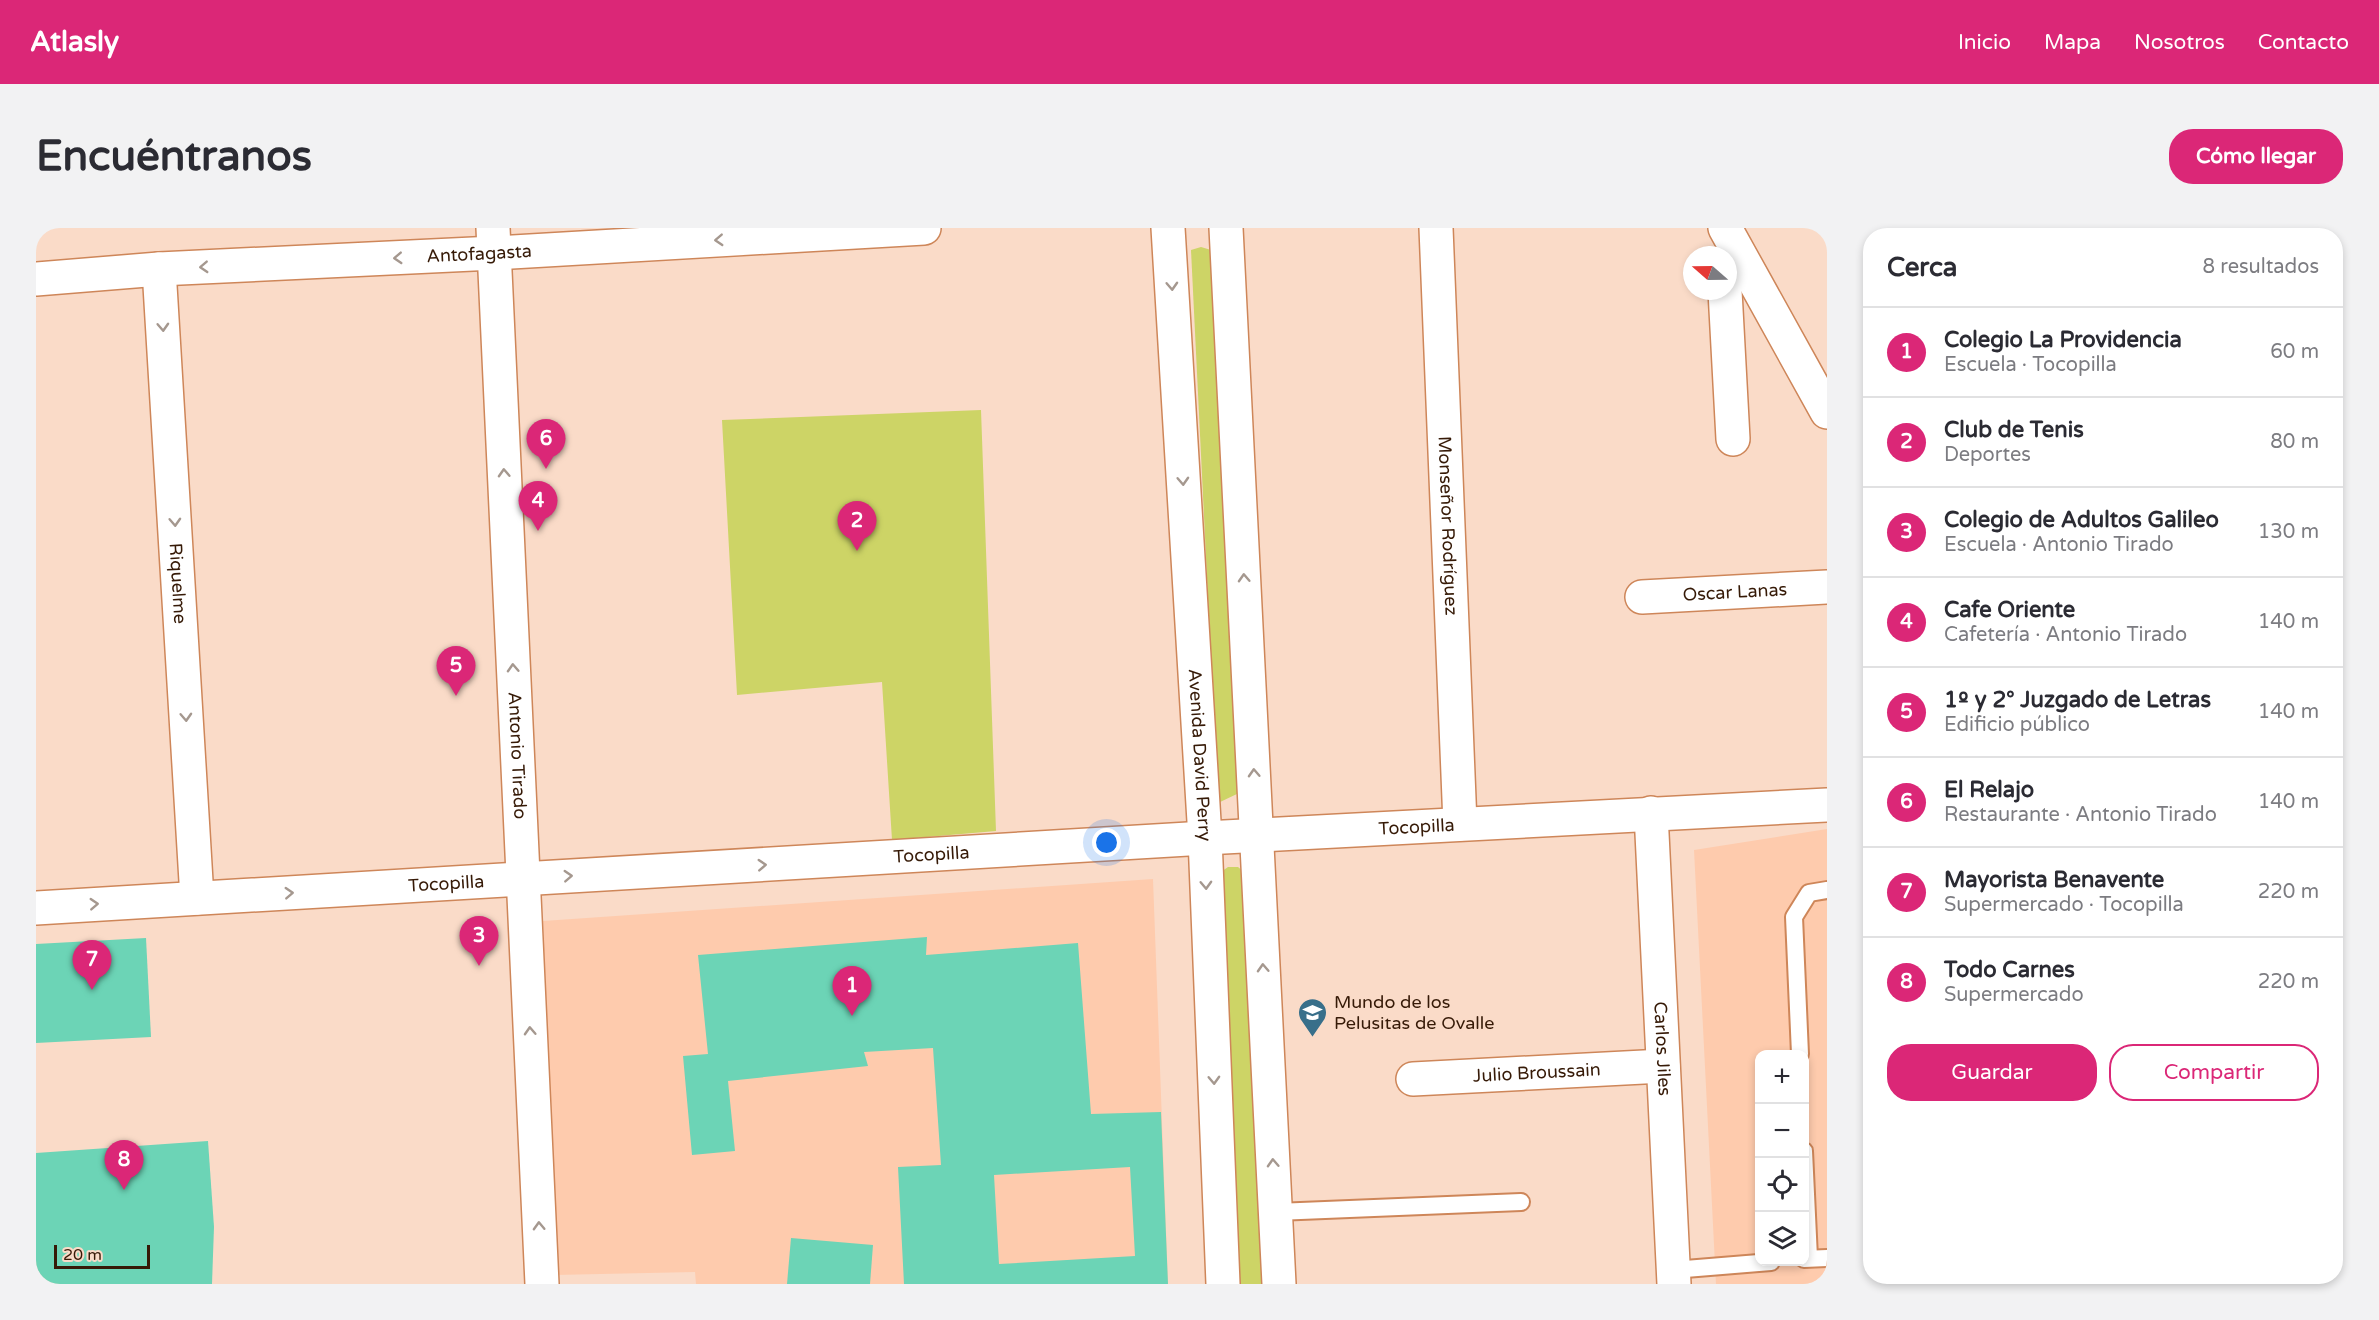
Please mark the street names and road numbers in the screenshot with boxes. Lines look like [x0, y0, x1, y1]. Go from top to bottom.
street label: Antofagasta [426, 240, 533, 267]
street label: Monseñor Rodríguez [1433, 436, 1463, 616]
street label: Riquelme [165, 542, 191, 625]
street label: Oscar Lanas [1682, 578, 1788, 606]
street label: Avenida David Perry [1184, 668, 1216, 842]
street label: Antonio Tirado [504, 691, 531, 820]
street label: Tocopilla [1378, 814, 1455, 840]
street label: Tocopilla [893, 841, 970, 868]
street label: Tocopilla [408, 870, 485, 897]
street label: Carlos Jiles [1649, 1001, 1676, 1096]
street label: Julio Broussain [1472, 1058, 1601, 1087]

